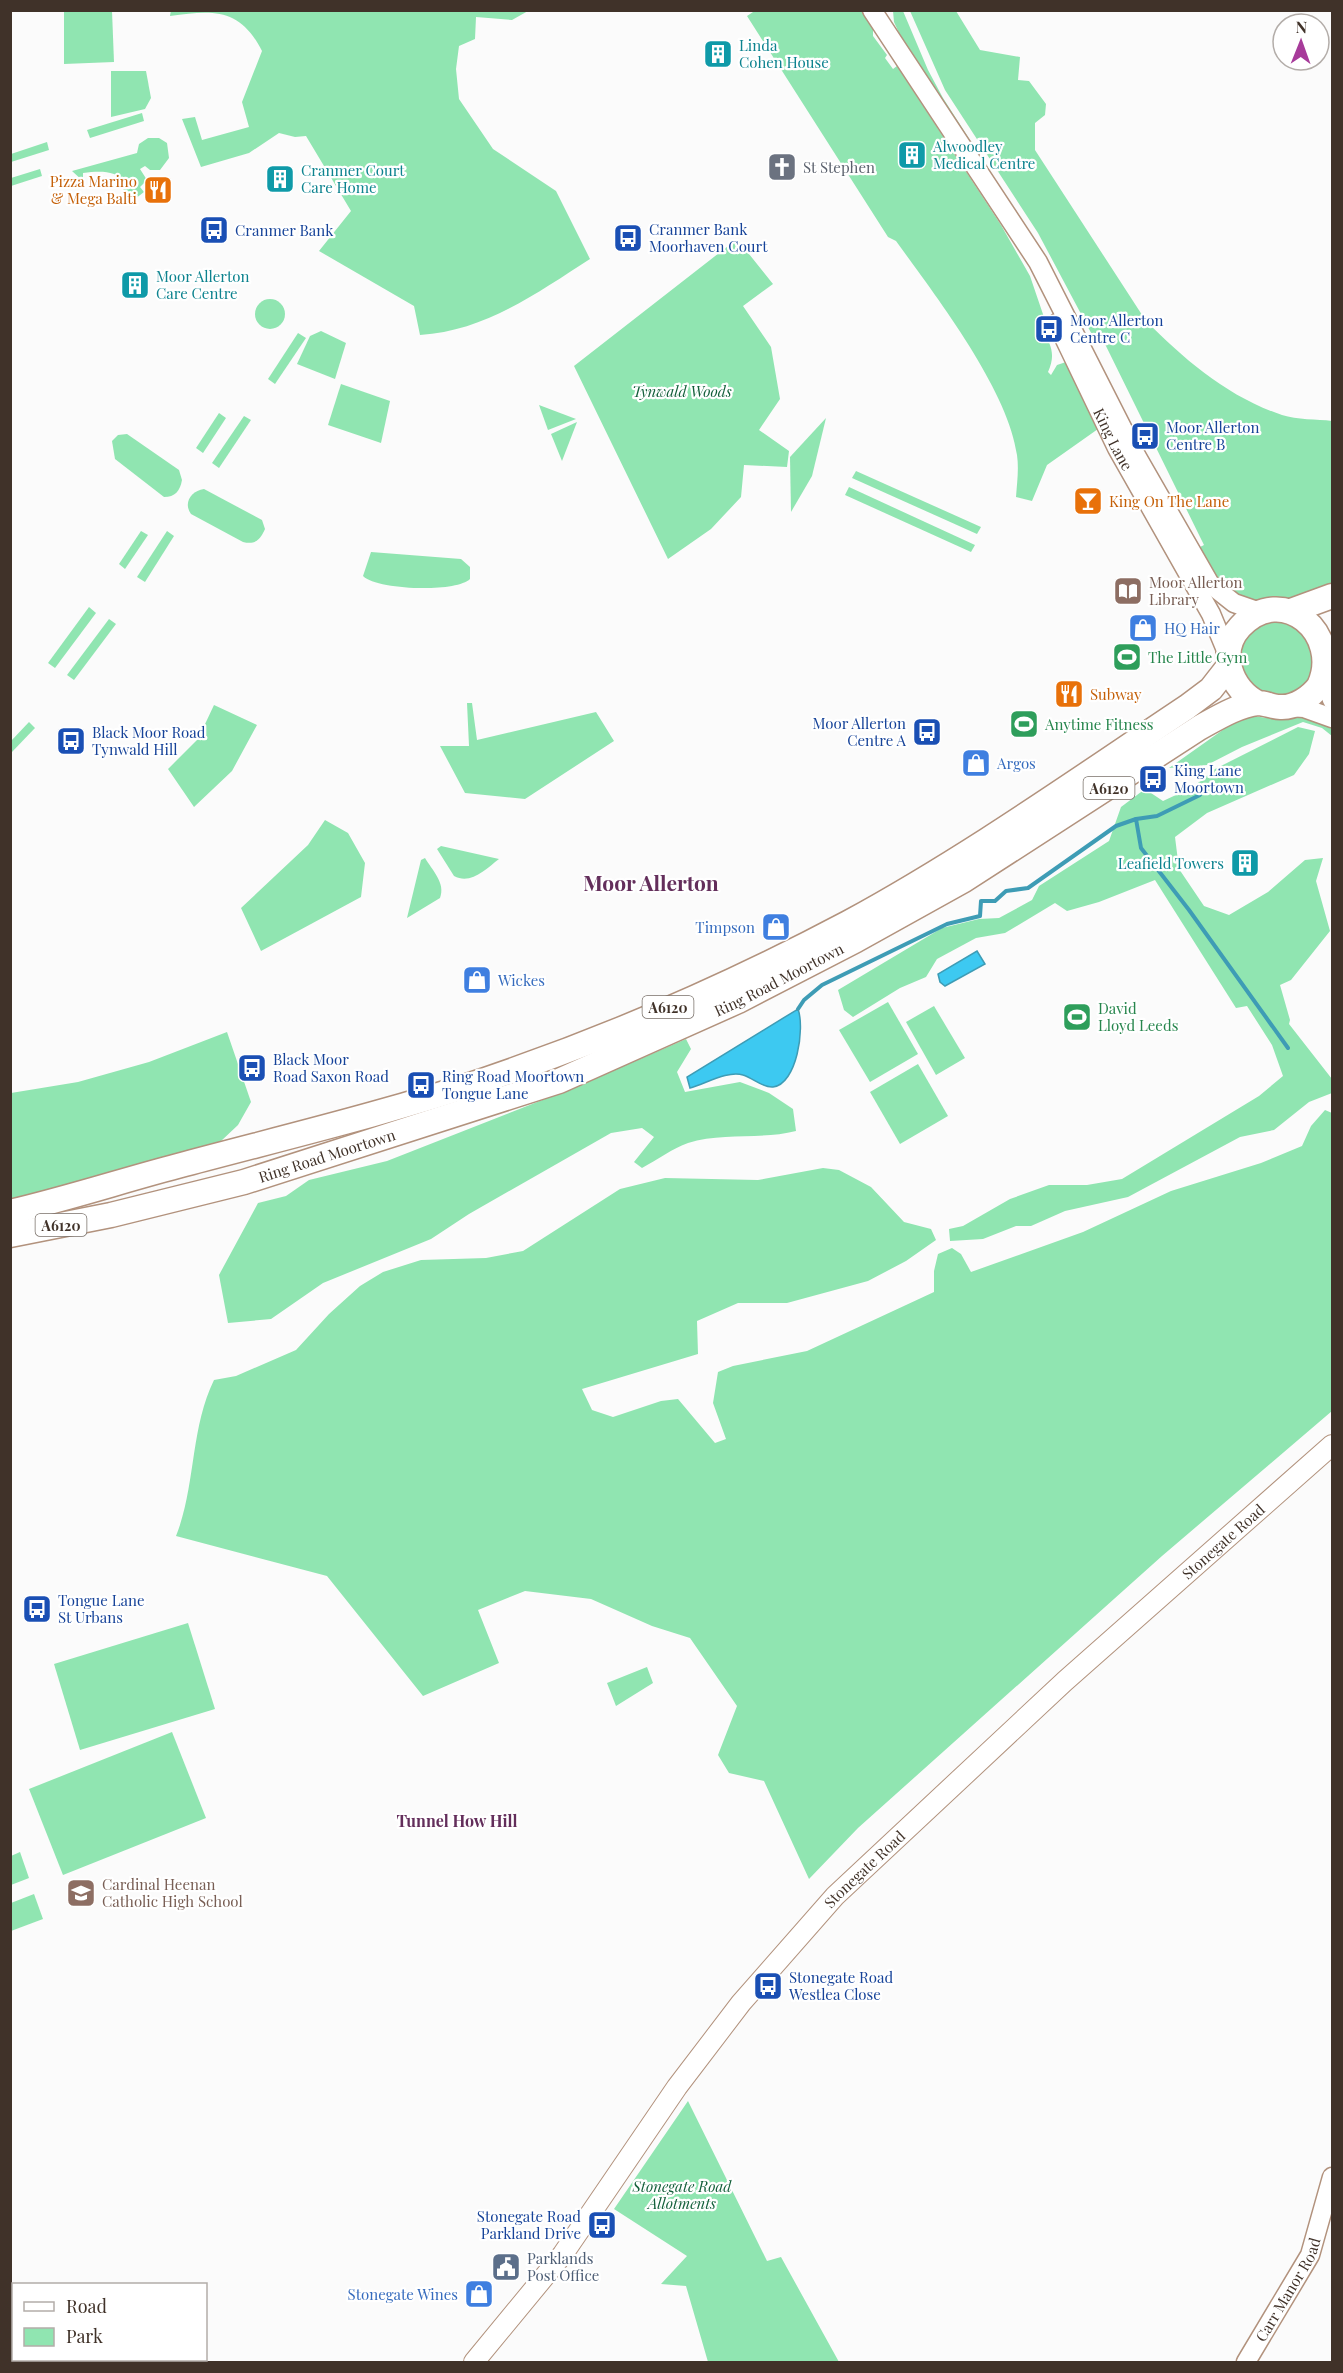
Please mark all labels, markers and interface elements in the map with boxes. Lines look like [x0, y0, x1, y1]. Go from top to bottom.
north arrow [1271, 12, 1331, 72]
text: N [1295, 16, 1308, 37]
place label: Linda Cohen House [739, 35, 829, 72]
building icon: Linda Cohen House [702, 38, 734, 70]
place label: Alwoodley Medical Centre [932, 136, 1035, 173]
building icon: Alwoodley Medical Centre [896, 139, 928, 171]
church icon: St Stephen [766, 151, 798, 183]
place label: St Stephen [803, 157, 875, 177]
place label: Cranmer Court Care Home [301, 160, 405, 197]
building icon: Cranmer Court Care Home [264, 163, 296, 195]
place label: Pizza Marino & Mega Balti [50, 171, 138, 208]
restaurant icon: Pizza Marino & Mega Balti [142, 174, 174, 206]
bus stop icon: Cranmer Bank [198, 214, 230, 246]
place label: Cranmer Bank Moorhaven Court [649, 219, 768, 256]
place label: Cranmer Bank [235, 220, 334, 240]
bus stop icon: Cranmer Bank Moorhaven Court [612, 222, 644, 254]
place label: Moor Allerton Care Centre [156, 266, 249, 303]
building icon: Moor Allerton Care Centre [119, 269, 151, 301]
place label: Moor Allerton Centre C [1070, 310, 1163, 347]
bus stop icon: Moor Allerton Centre C [1033, 313, 1065, 345]
park label: Tynwald Woods [632, 381, 732, 401]
street label: King Lane [1089, 405, 1138, 474]
place label: Moor Allerton Centre B [1166, 417, 1259, 454]
bus stop icon: Moor Allerton Centre B [1129, 420, 1161, 452]
bar icon: King On The Lane [1072, 485, 1104, 517]
place label: King On The Lane [1109, 491, 1229, 511]
place label: Moor Allerton Library [1149, 572, 1242, 609]
library icon: Moor Allerton Library [1112, 575, 1144, 607]
shop icon: HQ Hair [1127, 612, 1159, 644]
place label: HQ Hair [1164, 618, 1220, 638]
sports icon: The Little Gym [1111, 641, 1143, 673]
place label: The Little Gym [1148, 647, 1248, 667]
restaurant icon: Subway [1053, 678, 1085, 710]
place label: Subway [1090, 684, 1142, 704]
sports icon: Anytime Fitness [1008, 708, 1040, 740]
place label: Moor Allerton Centre A [813, 713, 907, 750]
place label: Anytime Fitness [1044, 714, 1153, 734]
bus stop icon: Moor Allerton Centre A [911, 716, 943, 748]
place label: Black Moor Road Tynwald Hill [92, 722, 206, 759]
bus stop icon: Black Moor Road Tynwald Hill [55, 725, 87, 757]
shop icon: Argos [960, 747, 992, 779]
place label: Argos [996, 753, 1036, 773]
place label: King Lane Moortown [1174, 760, 1244, 797]
bus stop icon: King Lane Moortown [1137, 763, 1169, 795]
road number: A6120 [1084, 777, 1134, 799]
building icon: Leafield Towers [1229, 847, 1261, 879]
place label: Leafield Towers [1118, 853, 1224, 873]
district label: Moor Allerton [583, 868, 719, 896]
shop icon: Timpson [760, 911, 792, 943]
place label: Timpson [695, 917, 755, 937]
street label: Ring Road Moortown [711, 938, 847, 1020]
shop icon: Wickes [461, 964, 493, 996]
place label: Wickes [497, 970, 545, 990]
road number: A6120 [642, 996, 694, 1018]
place label: David Lloyd Leeds [1098, 998, 1178, 1035]
sports icon: David Lloyd Leeds [1061, 1001, 1093, 1033]
place label: Black Moor Road Saxon Road [273, 1049, 389, 1086]
bus stop icon: Black Moor Road Saxon Road [236, 1052, 268, 1084]
place label: Ring Road Moortown Tongue Lane [442, 1066, 584, 1103]
bus stop icon: Ring Road Moortown Tongue Lane [405, 1069, 437, 1101]
street label: Ring Road Moortown [256, 1124, 398, 1187]
road number: A6120 [36, 1214, 86, 1236]
street label: Stonegate Road [1177, 1499, 1269, 1583]
place label: Tongue Lane St Urbans [58, 1590, 145, 1627]
bus stop icon: Tongue Lane St Urbans [21, 1593, 53, 1625]
district label: Tunnel How Hill [396, 1810, 518, 1831]
street label: Stonegate Road [819, 1826, 909, 1912]
place label: Cardinal Heenan Catholic High School [102, 1874, 243, 1911]
school or university icon: Cardinal Heenan Catholic High School [65, 1877, 97, 1909]
place label: Stonegate Road Westlea Close [788, 1967, 893, 2004]
bus stop icon: Stonegate Road Westlea Close [752, 1970, 784, 2002]
park label: Stonegate Road Allotments [632, 2176, 732, 2213]
place label: Stonegate Road Parkland Drive [477, 2206, 581, 2243]
bus stop icon: Stonegate Road Parkland Drive [586, 2209, 618, 2241]
street label: Carr Manor Road [1251, 2235, 1324, 2345]
place label: Parklands Post Office [527, 2248, 599, 2285]
public building icon: Parklands Post Office [490, 2251, 522, 2283]
shop icon: Stonegate Wines [463, 2278, 495, 2310]
legend [12, 2283, 207, 2361]
place label: Stonegate Wines [348, 2284, 458, 2304]
text: Road [66, 2294, 107, 2318]
text: Park [66, 2324, 103, 2348]

